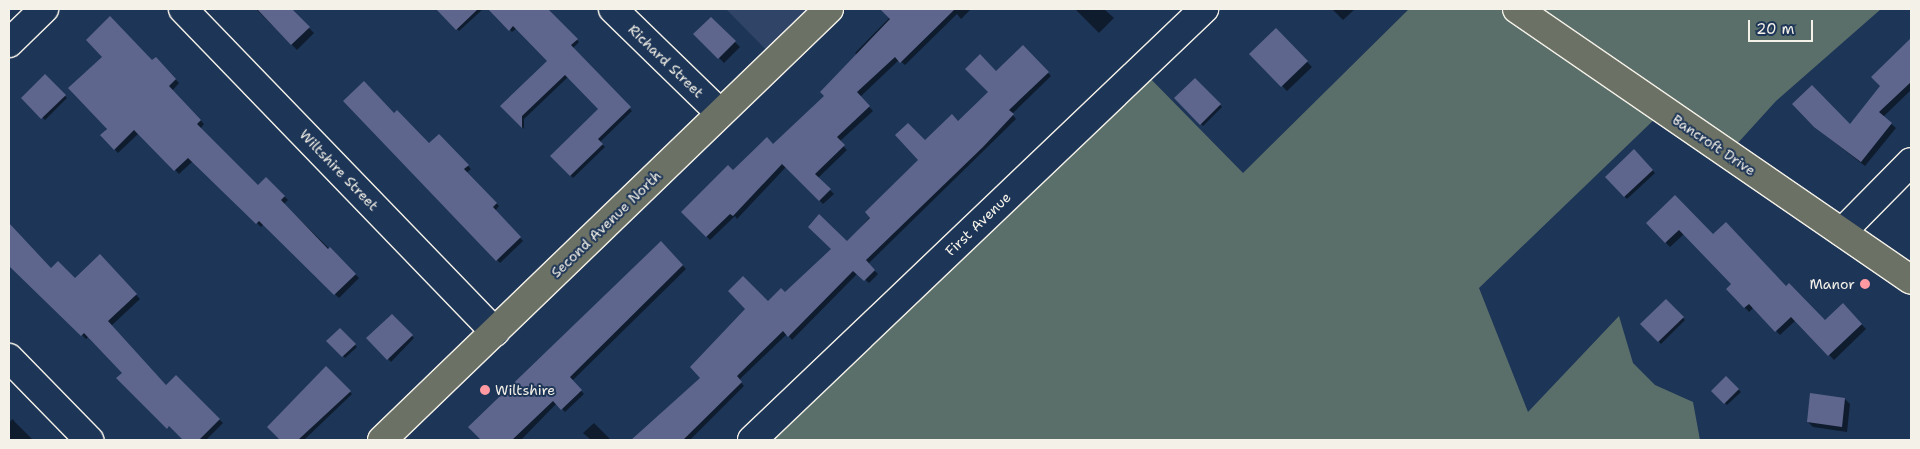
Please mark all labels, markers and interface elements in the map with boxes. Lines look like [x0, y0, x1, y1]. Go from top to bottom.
scale bar [1750, 10, 1815, 42]
text: 20 m [1756, 19, 1795, 39]
street label: Richard Street [625, 21, 707, 101]
street label: Bancroft Drive [1669, 111, 1759, 179]
street label: Wiltshire Street [296, 126, 382, 214]
street label: Second Avenue North [547, 167, 665, 281]
street label: First Avenue [942, 189, 1014, 259]
place label: Manor [1809, 276, 1855, 292]
marker: Manor [1859, 278, 1871, 290]
place label: Wiltshire [495, 382, 555, 398]
marker: Wiltshire [479, 384, 491, 396]

